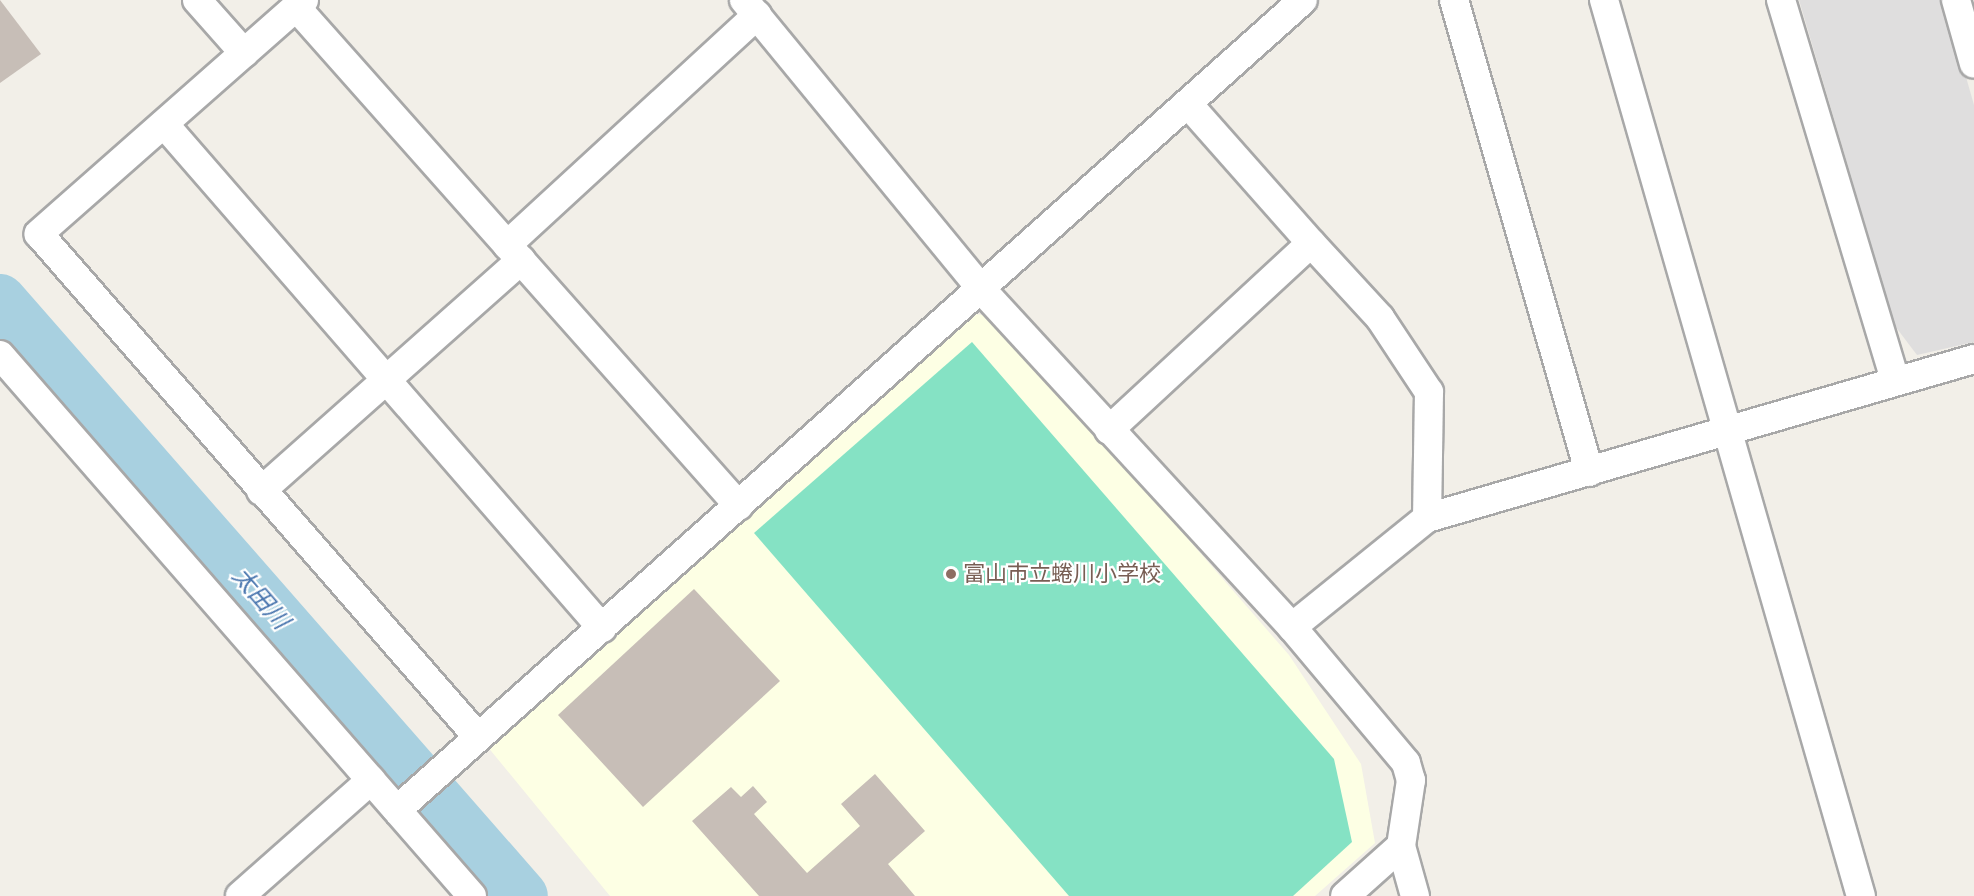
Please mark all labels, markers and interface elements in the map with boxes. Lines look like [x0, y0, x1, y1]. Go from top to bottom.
water label: 太田川 [227, 561, 295, 635]
place label: 富山市立蜷川小学校 [963, 561, 1161, 587]
marker: 富山市立蜷川小学校 [944, 567, 958, 581]

